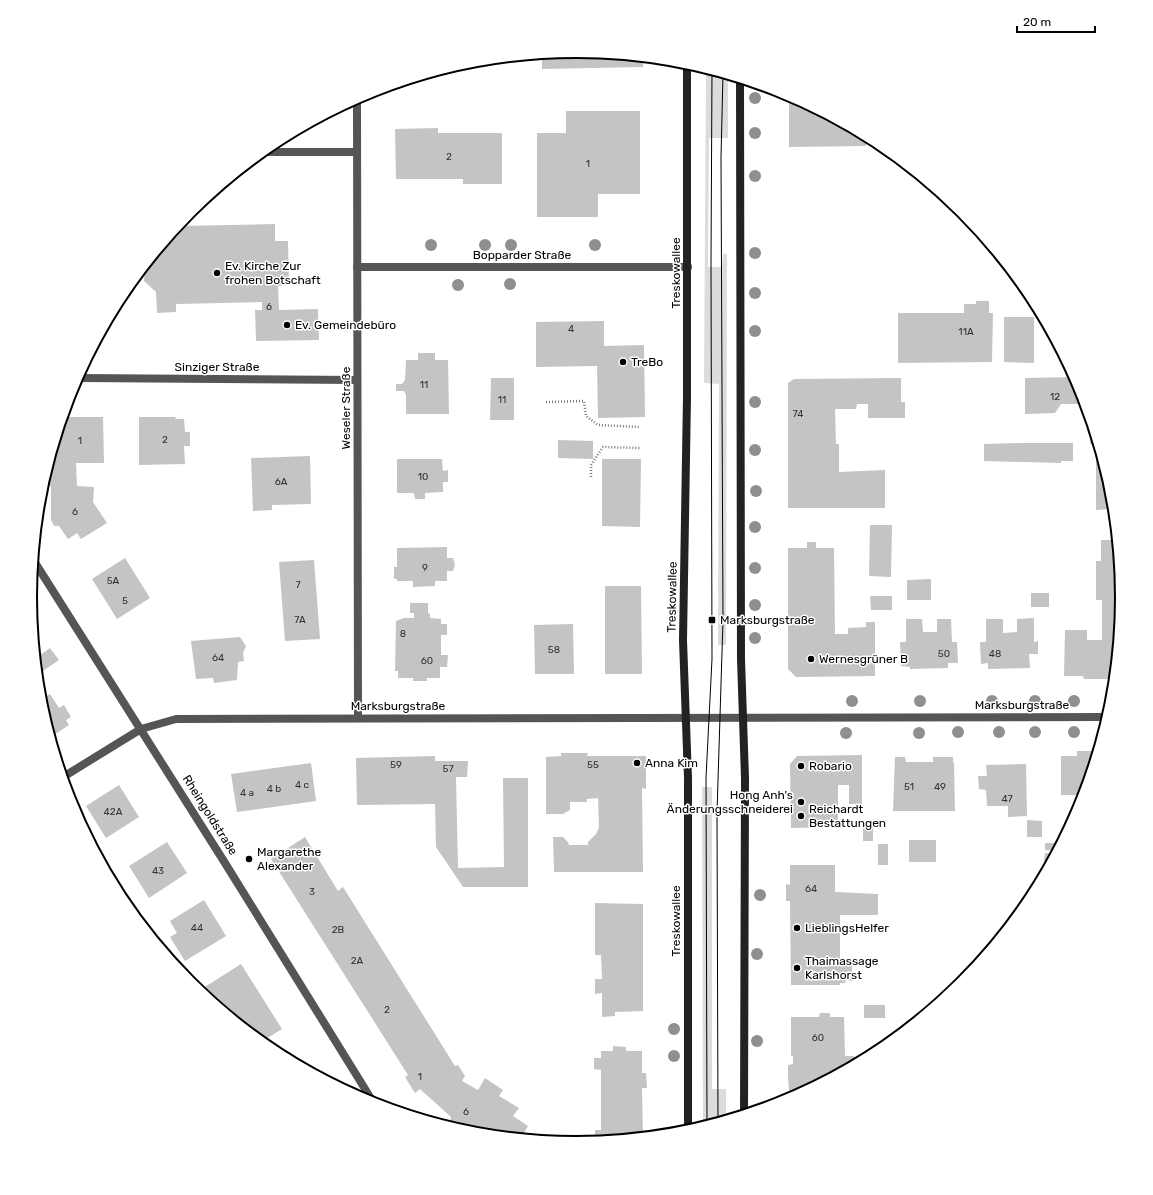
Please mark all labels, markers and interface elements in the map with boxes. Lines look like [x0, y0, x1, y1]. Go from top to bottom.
scale bar [1017, 8, 1095, 34]
text: 20 m [1023, 15, 1051, 29]
house number: 2 [446, 151, 452, 163]
house number: 1 [586, 158, 590, 170]
street label: Treskowallee [669, 237, 683, 309]
street label: Bopparder Straße [473, 248, 571, 262]
place label: Ev. Kirche Zur frohen Botschaft [225, 259, 321, 287]
marker: Ev. Kirche Zur frohen Botschaft [212, 268, 222, 278]
house number: 6 [266, 301, 272, 313]
place label: Ev. Gemeindebüro [295, 318, 396, 332]
marker: Ev. Gemeindebüro [282, 320, 292, 330]
house number: 4 [568, 323, 574, 335]
house number: 11A [958, 326, 974, 338]
place label: TreBo [631, 355, 663, 369]
marker: TreBo [618, 357, 628, 367]
street label: Sinziger Straße [175, 360, 260, 374]
street label: Weseler Straße [339, 366, 353, 449]
house number: 11 [420, 379, 428, 391]
house number: 12 [1050, 391, 1060, 403]
house number: 11 [498, 394, 506, 406]
house number: 74 [793, 408, 804, 420]
house number: 2 [162, 434, 168, 446]
house number: 1 [78, 435, 82, 447]
house number: 10 [418, 471, 428, 483]
house number: 6A [275, 476, 288, 488]
house number: 6 [72, 506, 78, 518]
street label: Treskowallee [664, 561, 680, 633]
house number: 9 [422, 562, 428, 574]
house number: 5A [107, 575, 120, 587]
house number: 7 [295, 579, 301, 591]
house number: 5 [122, 595, 128, 607]
place label: Marksburgstraße [720, 613, 815, 627]
house number: 7A [294, 614, 306, 626]
marker: Marksburgstraße [707, 615, 717, 625]
house number: 8 [400, 628, 406, 640]
house number: 58 [548, 644, 560, 656]
house number: 50 [938, 648, 950, 660]
house number: 48 [989, 648, 1001, 660]
house number: 64 [212, 652, 224, 664]
place label: Wernesgrüner B [819, 652, 908, 666]
marker: Wernesgrüner B [806, 654, 816, 664]
house number: 60 [421, 655, 433, 667]
street label: Marksburgstraße [975, 698, 1070, 712]
street label: Marksburgstraße [351, 699, 446, 713]
place label: Anna Kim [645, 756, 698, 770]
marker: Anna Kim [632, 758, 642, 768]
house number: 59 [390, 759, 402, 771]
house number: 55 [587, 759, 599, 771]
place label: Robario [809, 759, 852, 773]
marker: Robario [796, 761, 806, 771]
house number: 57 [442, 763, 454, 775]
street label: Rheingoldstraße [180, 772, 240, 858]
house number: 4 c [295, 779, 310, 791]
house number: 51 [904, 781, 914, 793]
house number: 49 [934, 781, 946, 793]
house number: 4 b [267, 783, 281, 795]
house number: 4 a [240, 787, 254, 799]
place label: Hong Anh's Änderungsschneiderei [667, 788, 793, 816]
house number: 47 [1001, 793, 1013, 805]
marker: Hong Anh's Änderungsschneiderei [796, 797, 806, 807]
place label: Reichardt Bestattungen [809, 802, 886, 830]
house number: 42A [104, 806, 123, 818]
marker: Reichardt Bestattungen [796, 811, 806, 821]
place label: Margarethe Alexander [257, 845, 321, 873]
marker: Margarethe Alexander [244, 854, 254, 864]
house number: 43 [152, 865, 164, 877]
house number: 64 [805, 883, 817, 895]
street label: Treskowallee [669, 885, 683, 957]
house number: 3 [309, 886, 315, 898]
place label: LieblingsHelfer [805, 921, 889, 935]
house number: 44 [191, 922, 203, 934]
marker: LieblingsHelfer [792, 923, 802, 933]
house number: 2B [332, 924, 345, 936]
place label: Thaimassage Karlshorst [805, 954, 879, 982]
house number: 2A [351, 955, 364, 967]
marker: Thaimassage Karlshorst [792, 963, 802, 973]
house number: 2 [384, 1004, 390, 1016]
house number: 60 [812, 1032, 824, 1044]
house number: 1 [418, 1071, 422, 1083]
house number: 6 [463, 1106, 469, 1118]

